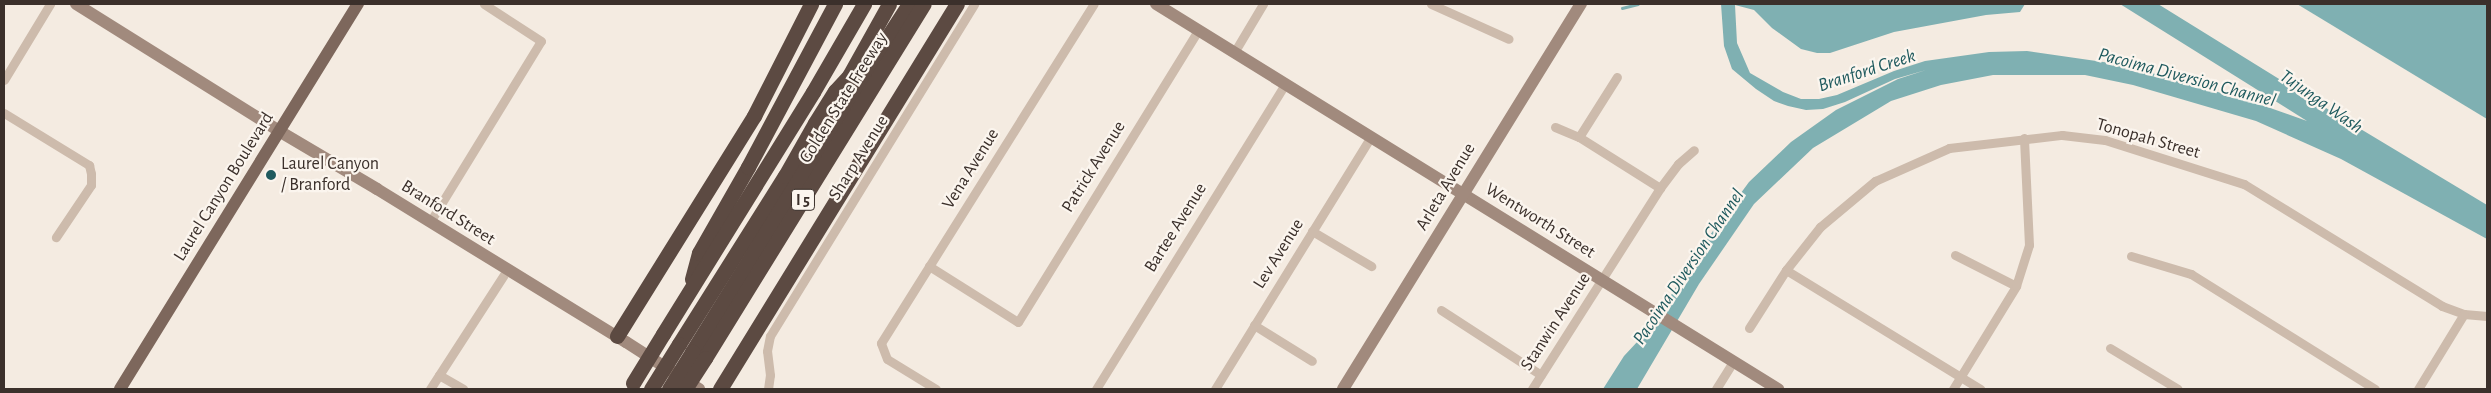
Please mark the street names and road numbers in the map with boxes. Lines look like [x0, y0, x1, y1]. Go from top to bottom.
street label: Golden State Freeway [795, 29, 893, 167]
street label: Laurel Canyon Boulevard [169, 108, 279, 266]
street label: Sharp Avenue [824, 111, 894, 205]
street label: Tonopah Street [2094, 114, 2202, 164]
street label: Patrick Avenue [1057, 117, 1131, 217]
street label: Vena Avenue [938, 125, 1004, 213]
street label: Arleta Avenue [1411, 139, 1481, 235]
street label: Branford Street [397, 176, 499, 250]
street label: Bartee Avenue [1140, 179, 1212, 277]
street label: Wentworth Street [1481, 179, 1599, 263]
road number: I 5 [790, 186, 816, 214]
street label: Lev Avenue [1249, 215, 1309, 293]
street label: Stanwin Avenue [1516, 269, 1596, 375]

